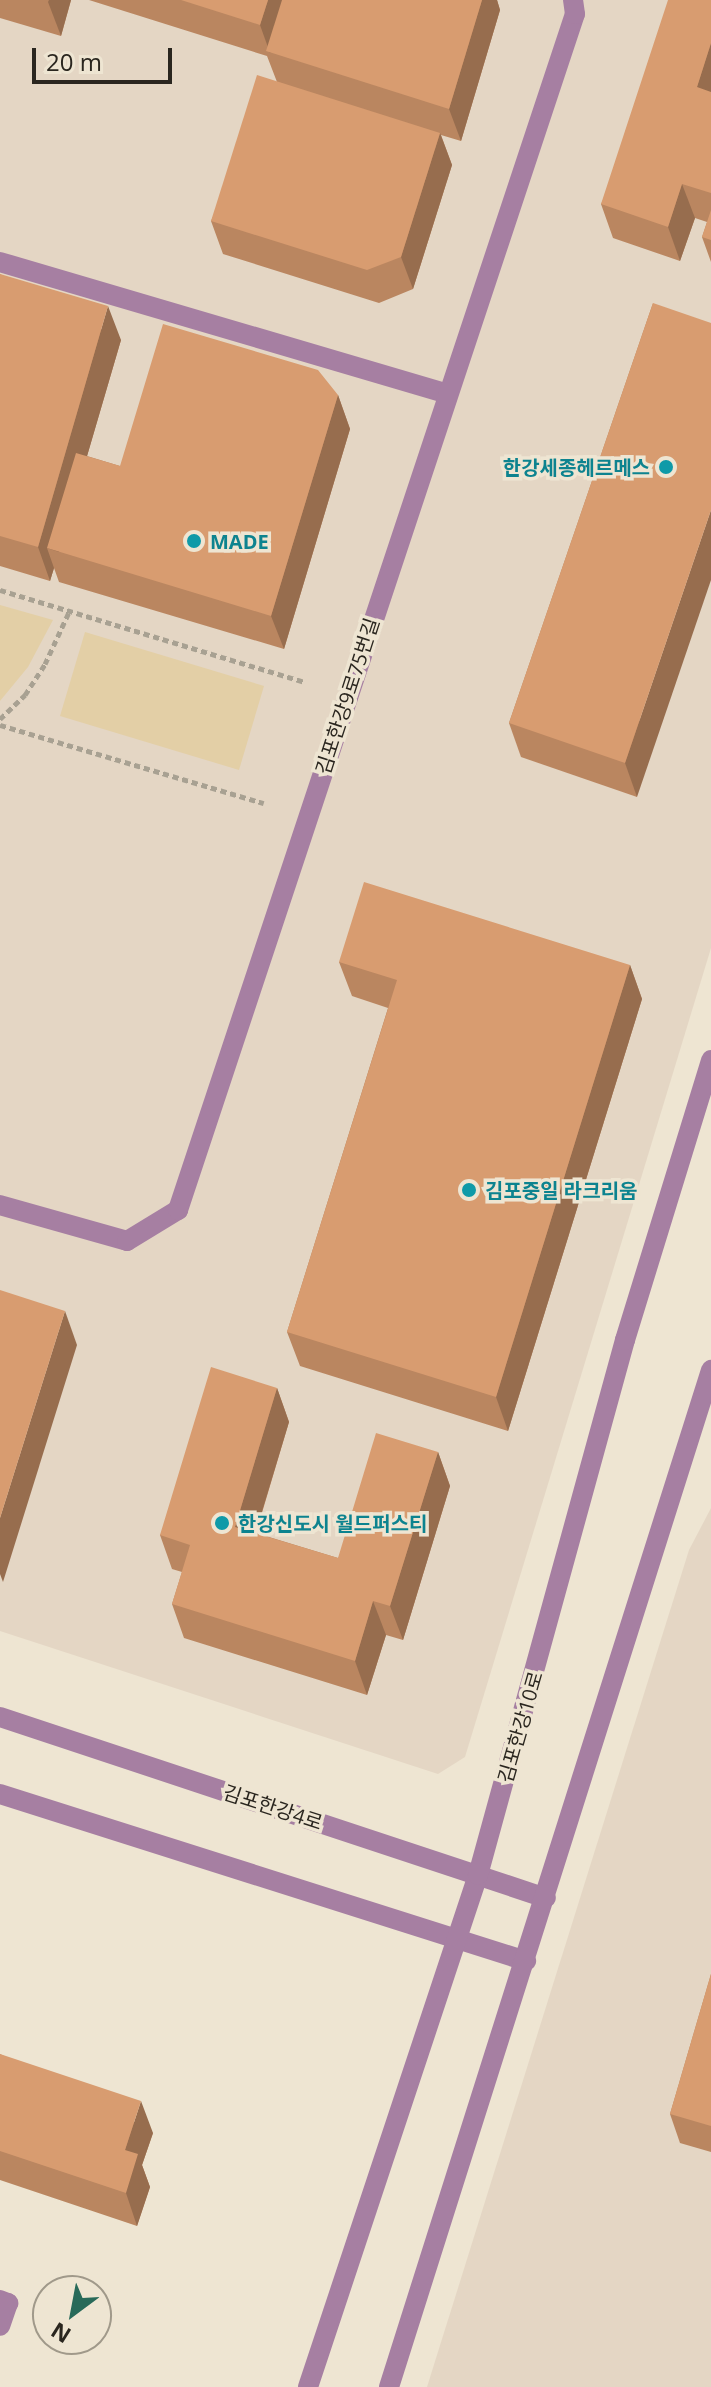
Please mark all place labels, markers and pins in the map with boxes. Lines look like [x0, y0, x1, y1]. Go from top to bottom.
place label: 한강세종헤르메스 [503, 455, 650, 479]
marker: 한강세종헤르메스 [657, 458, 675, 476]
place label: MADE [210, 529, 269, 553]
marker: MADE [185, 532, 203, 550]
place label: 김포중일 라크리움 [485, 1178, 637, 1202]
marker: 김포중일 라크리움 [460, 1181, 478, 1199]
place label: 한강신도시 월드퍼스티 [238, 1511, 427, 1535]
marker: 한강신도시 월드퍼스티 [213, 1514, 231, 1532]

